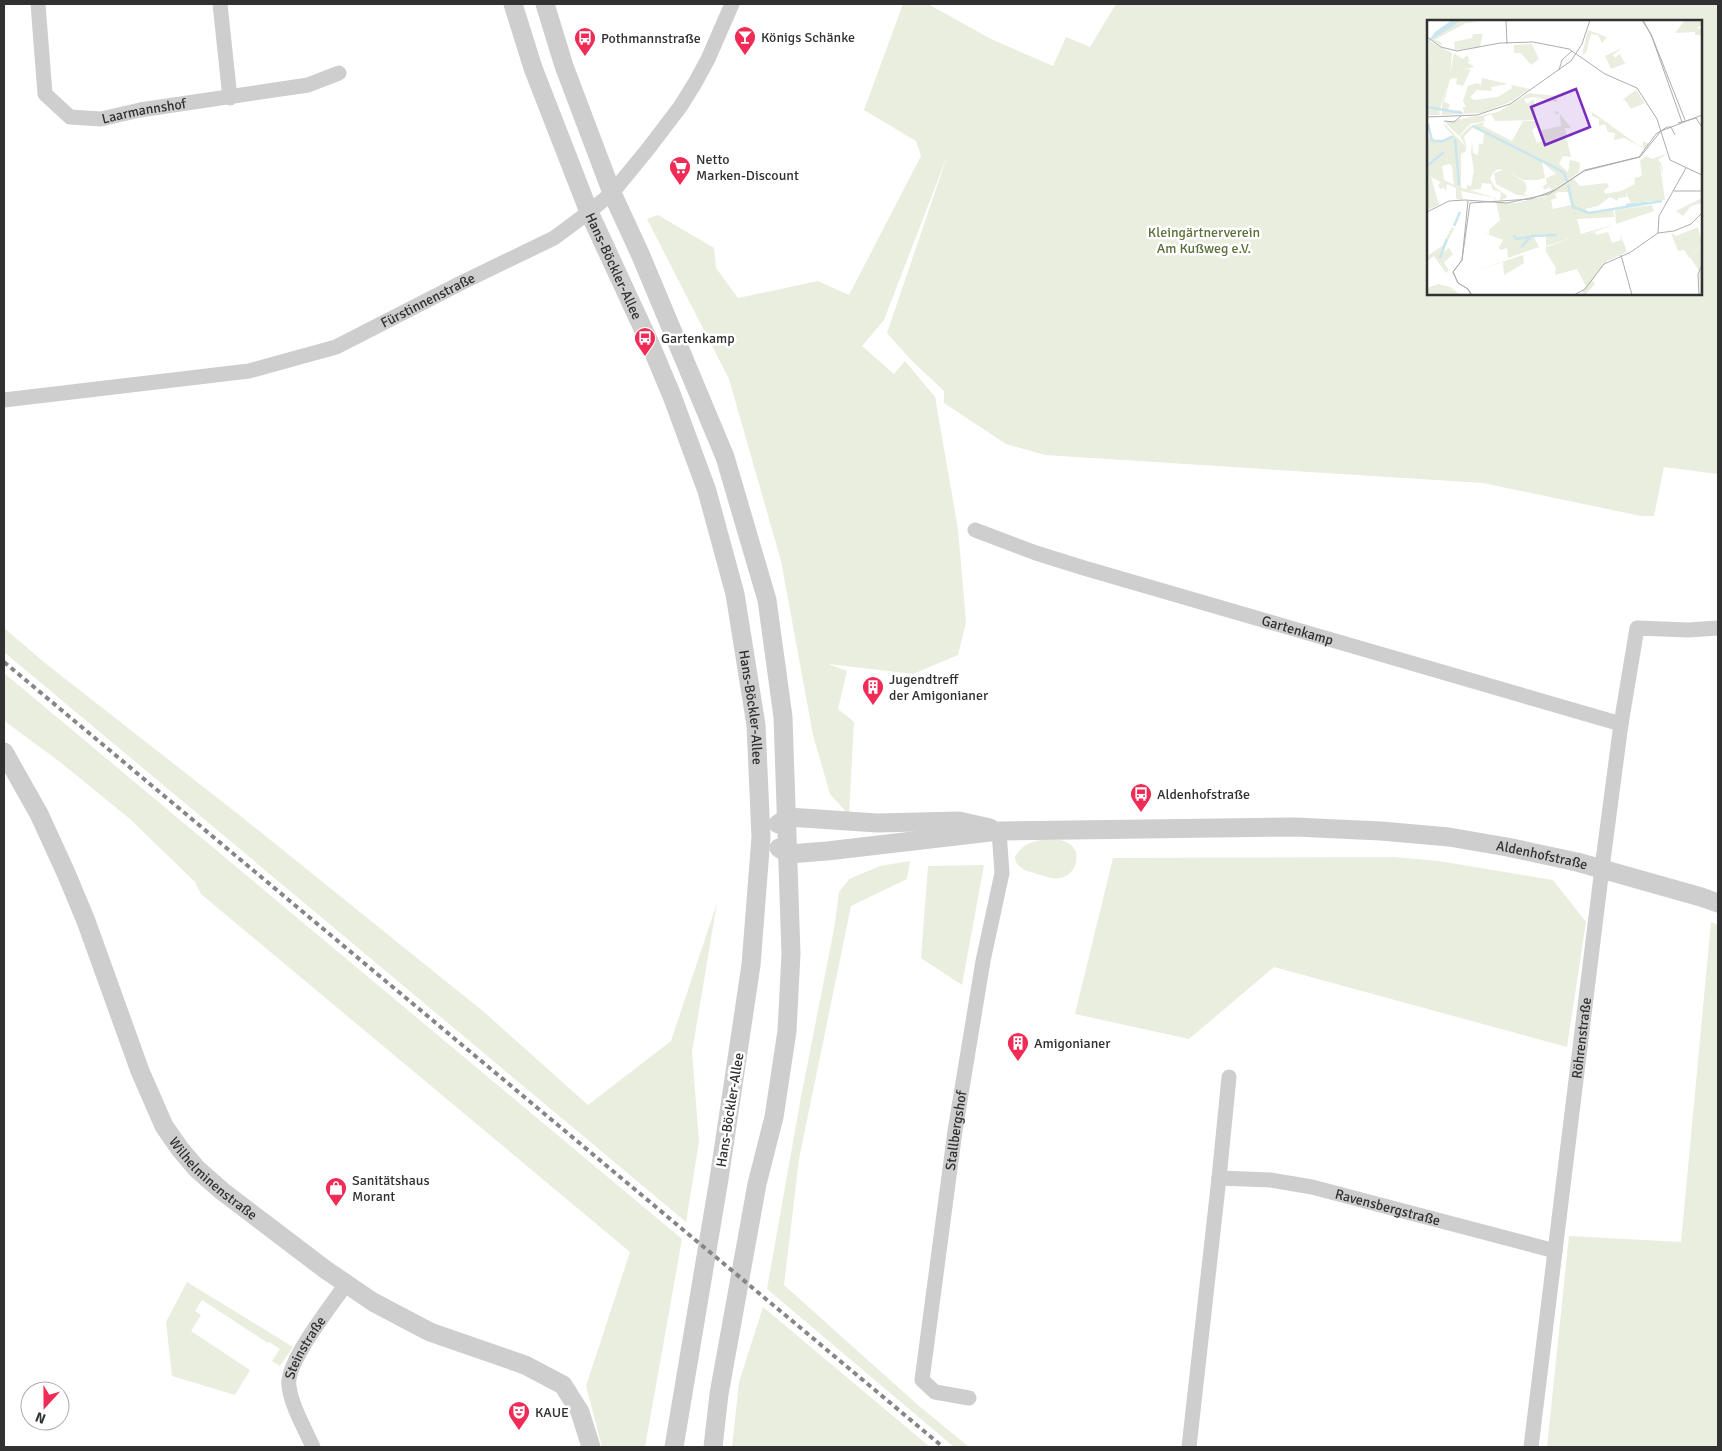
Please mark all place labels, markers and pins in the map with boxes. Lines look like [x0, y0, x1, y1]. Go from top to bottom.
bar icon: Königs Schänke [733, 25, 757, 56]
bus stop icon: Pothmannstraße [573, 26, 597, 57]
place label: Königs Schänke [761, 29, 855, 46]
place label: Pothmannstraße [601, 30, 701, 47]
place label: Netto Marken-Discount [696, 151, 799, 184]
supermarket icon: Netto Marken-Discount [668, 155, 692, 186]
bus stop icon: Gartenkamp [633, 326, 657, 357]
place label: Gartenkamp [661, 330, 735, 347]
place label: Jugendtreff der Amigonianer [889, 671, 989, 704]
building icon: Jugendtreff der Amigonianer [861, 675, 885, 706]
bus stop icon: Aldenhofstraße [1129, 782, 1153, 813]
place label: Aldenhofstraße [1157, 786, 1250, 803]
building icon: Amigonianer [1006, 1031, 1030, 1062]
place label: Amigonianer [1034, 1035, 1111, 1052]
place label: Sanitätshaus Morant [352, 1172, 430, 1205]
shop icon: Sanitätshaus Morant [324, 1176, 348, 1207]
theatre icon: KAUE [507, 1400, 531, 1431]
place label: KAUE [535, 1404, 569, 1421]

